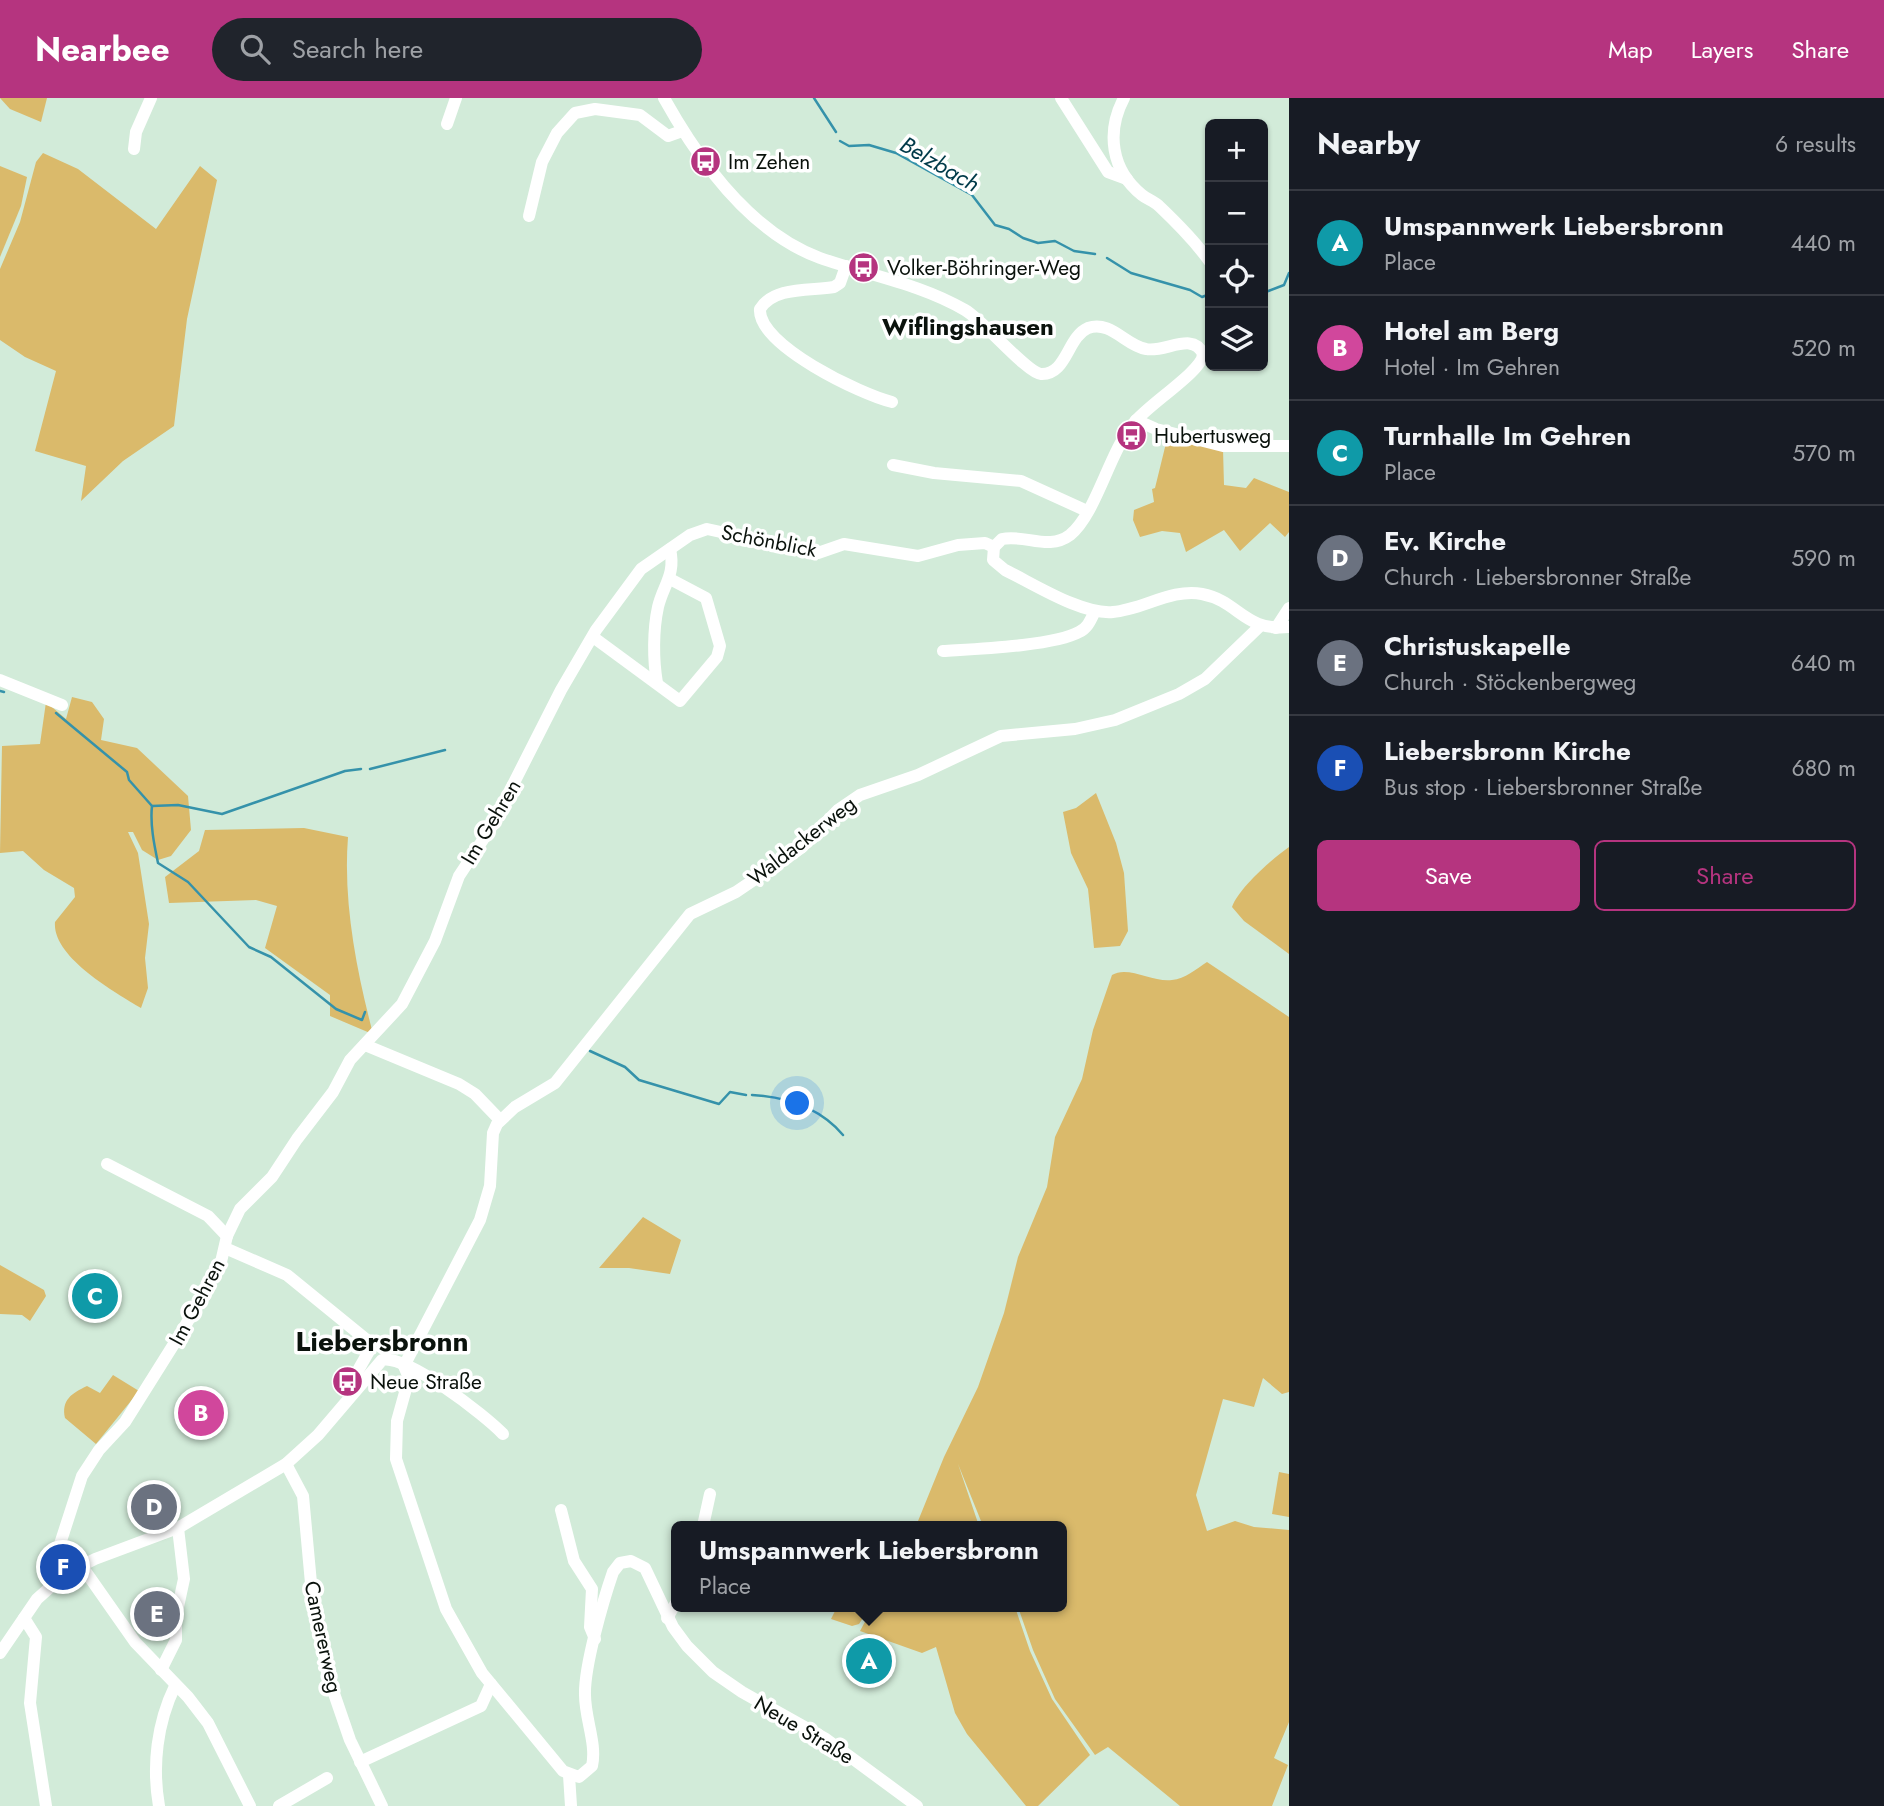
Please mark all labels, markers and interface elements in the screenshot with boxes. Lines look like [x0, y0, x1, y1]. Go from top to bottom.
search box [212, 18, 702, 81]
text: Nearbee [35, 26, 170, 73]
icon: search [236, 30, 274, 68]
text: Search here [292, 30, 423, 68]
text: Map [1608, 32, 1653, 67]
text: Layers [1691, 32, 1753, 67]
text: Share [1791, 32, 1849, 67]
map controls [1205, 119, 1268, 371]
button: + [1205, 119, 1268, 182]
text: Nearby [1317, 122, 1420, 165]
water label: Belzbach [894, 127, 986, 201]
text: 6 results [1775, 127, 1856, 161]
bus stop icon: Im Zehen [688, 145, 722, 179]
place label: Im Zehen [728, 147, 810, 177]
button: − [1205, 182, 1268, 245]
text: Umspannwerk Liebersbronn [1384, 207, 1724, 245]
text: A [1332, 226, 1348, 260]
text: 440 m [1791, 226, 1856, 260]
button: locate [1205, 245, 1268, 308]
text: Place [1384, 245, 1436, 279]
bus stop icon: Volker-Böhringer-Weg [847, 251, 881, 285]
place label: Volker-Böhringer-Weg [887, 253, 1081, 283]
button: layers [1205, 308, 1268, 371]
district label: Wiflingshausen [882, 309, 1054, 344]
text: Hotel am Berg [1384, 312, 1559, 350]
text: B [1332, 331, 1348, 365]
text: 520 m [1791, 331, 1856, 365]
text: Hotel · Im Gehren [1384, 350, 1560, 384]
text: Turnhalle Im Gehren [1384, 417, 1631, 455]
bus stop icon: Hubertusweg [1114, 419, 1148, 453]
place label: Hubertusweg [1154, 421, 1271, 451]
text: C [1332, 436, 1348, 470]
text: 570 m [1792, 436, 1856, 470]
text: Place [1384, 455, 1436, 489]
street label: Schönblick [719, 517, 820, 565]
text: Ev. Kirche [1384, 522, 1506, 560]
text: D [1332, 541, 1348, 575]
text: 590 m [1791, 541, 1856, 575]
text: Church · Liebersbronner Straße [1384, 560, 1691, 594]
text: Christuskapelle [1384, 627, 1571, 665]
text: E [1333, 646, 1347, 680]
text: 640 m [1791, 646, 1856, 680]
text: Church · Stöckenbergweg [1384, 665, 1636, 699]
text: Liebersbronn Kirche [1384, 732, 1631, 770]
text: F [1334, 751, 1346, 785]
text: 680 m [1792, 751, 1856, 785]
text: Bus stop · Liebersbronner Straße [1384, 770, 1702, 804]
street label: Im Gehren [454, 774, 528, 870]
street label: Waldackerweg [742, 789, 862, 893]
button: Save [1317, 840, 1580, 911]
button: Share [1594, 840, 1856, 911]
your location [780, 1086, 814, 1120]
street label: Im Gehren [162, 1253, 232, 1351]
pin: C [72, 1270, 118, 1322]
district label: Liebersbronn [295, 1321, 469, 1362]
bus stop icon: Neue Straße [330, 1365, 364, 1399]
place label: Neue Straße [370, 1367, 482, 1397]
pin: B [178, 1387, 224, 1439]
pin: D [131, 1481, 177, 1533]
popup [671, 1521, 1067, 1612]
text: Umspannwerk Liebersbronn [699, 1531, 1039, 1569]
pin: F [40, 1541, 86, 1593]
text: Place [699, 1569, 751, 1603]
street label: Camererweg [296, 1578, 350, 1696]
pin: E [134, 1588, 180, 1640]
pin: A [846, 1635, 892, 1687]
street label: Neue Straße [748, 1688, 860, 1772]

